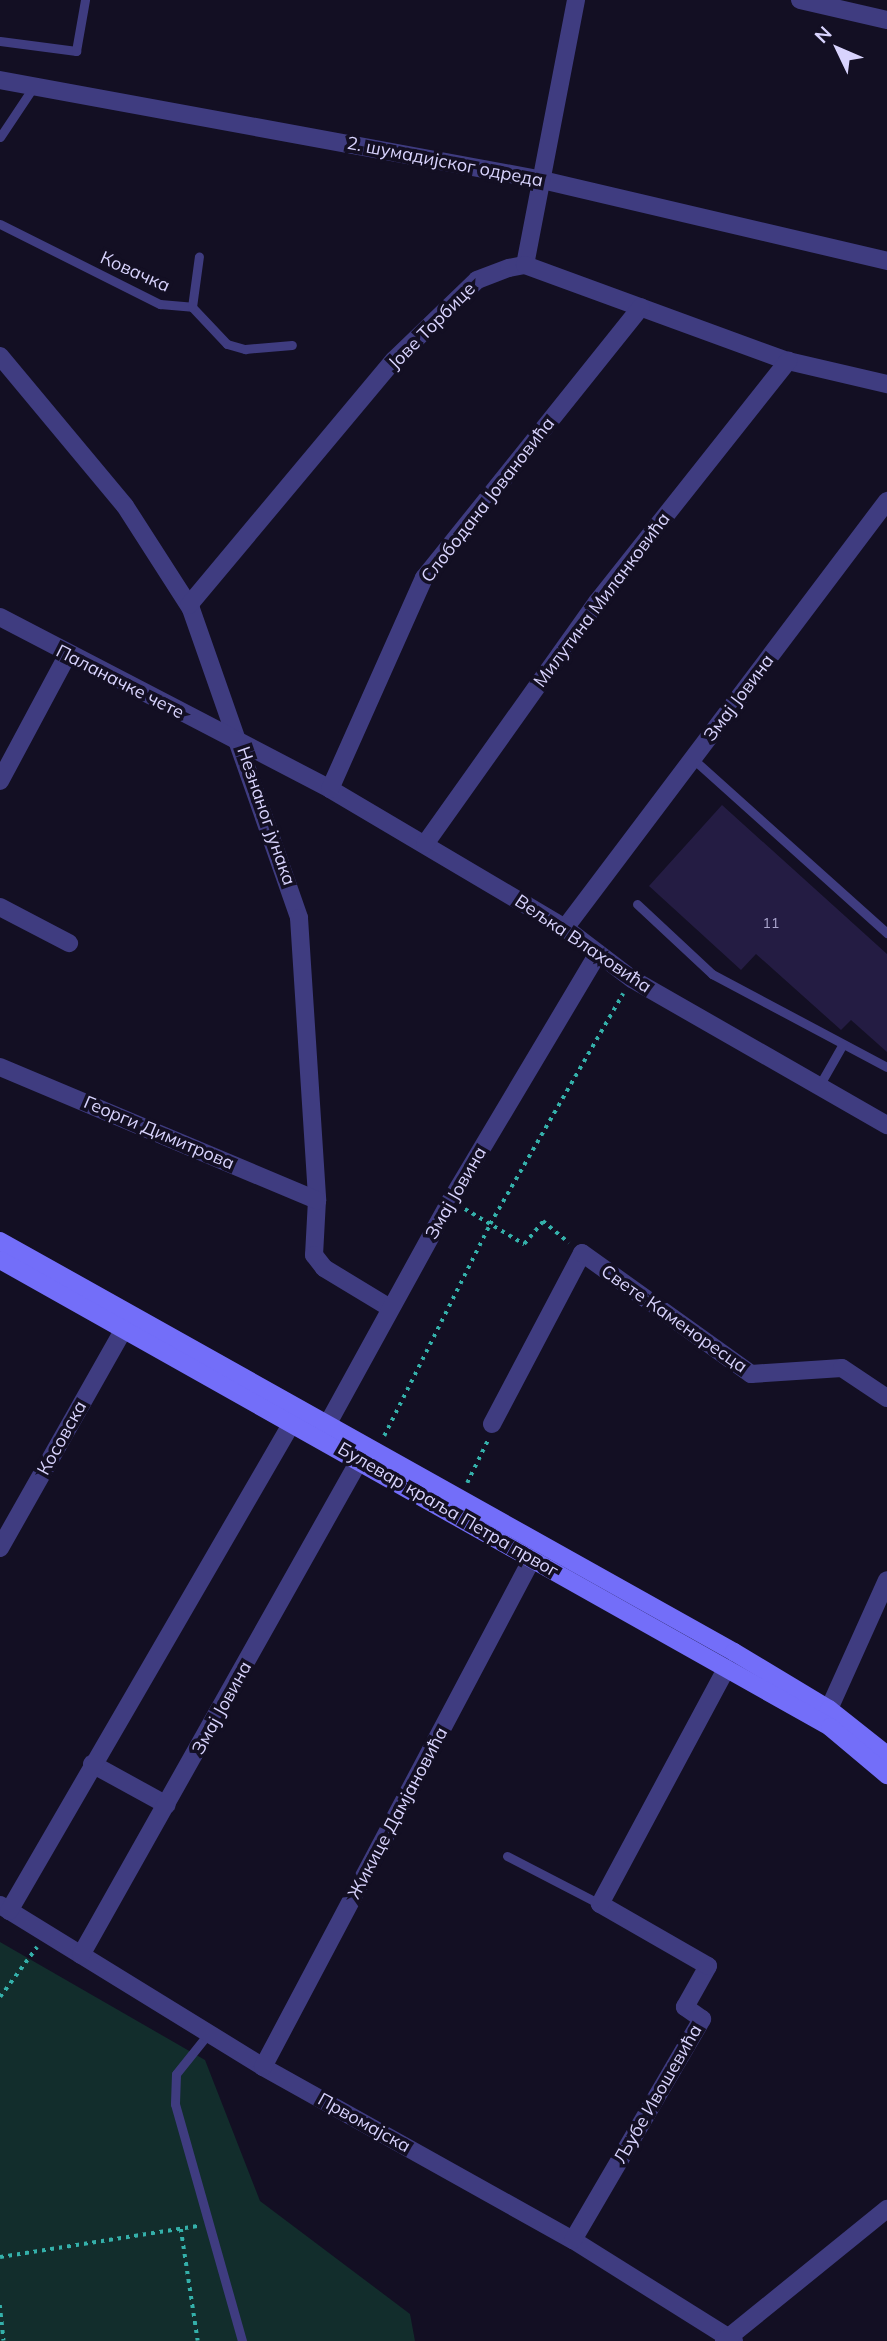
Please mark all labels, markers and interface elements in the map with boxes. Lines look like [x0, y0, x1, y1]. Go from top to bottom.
north arrow [803, 14, 873, 84]
text: N [809, 21, 837, 48]
street label: 2. шумадијског одреда [345, 132, 545, 192]
street label: Ковачка [97, 247, 173, 297]
street label: Јове Торбице [384, 278, 480, 374]
street label: Слободана Јовановића [417, 413, 559, 587]
street label: Милутина Миланковића [529, 508, 675, 692]
street label: Паланачке чете [52, 640, 188, 724]
street label: Змај Јовина [699, 650, 779, 746]
street label: Незнаног јунака [232, 744, 300, 888]
street label: Вељка Влаховића [511, 890, 655, 998]
house number: 11 [763, 915, 779, 931]
street label: Георги Димитрова [81, 1092, 237, 1174]
street label: Змај Јовина [421, 1143, 491, 1243]
street label: Свете Каменоресца [597, 1260, 751, 1378]
street label: Косовска [33, 1397, 91, 1479]
street label: Булевар краља Петра првог [334, 1438, 562, 1582]
street label: Змај Јовина [188, 1658, 256, 1758]
street label: Жикице Дамјановића [344, 1723, 452, 1903]
street label: Љубе Ивошевића [609, 2021, 707, 2167]
street label: Првомајска [314, 2089, 414, 2157]

